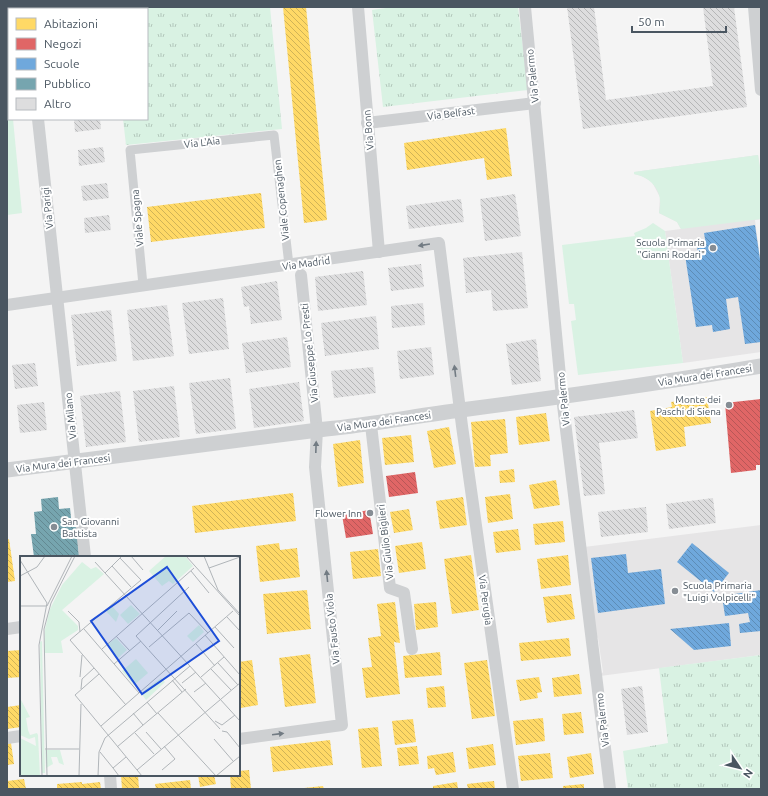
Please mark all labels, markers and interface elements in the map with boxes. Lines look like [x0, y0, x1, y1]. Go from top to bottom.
legend [8, 8, 148, 120]
scale bar [632, 8, 726, 34]
text: 50 m [638, 15, 665, 28]
text: Abitazioni [44, 17, 98, 30]
text: Negozi [44, 37, 82, 50]
street label: Via Palermo [524, 48, 541, 103]
text: Scuole [44, 57, 80, 70]
text: Pubblico [44, 77, 91, 90]
text: Altro [44, 97, 71, 110]
street label: Via Belfast [426, 105, 476, 122]
street label: Via Bonn [361, 109, 376, 150]
street label: Via L'Aia [183, 135, 221, 150]
street label: Viale Copenaghen [272, 159, 291, 241]
street label: Via Parigi [40, 187, 55, 229]
street label: Viale Spagna [130, 189, 145, 247]
place label: Scuola Primaria "Gianni Rodari" [636, 237, 705, 260]
one-way arrow [418, 242, 430, 248]
marker: Scuola Primaria "Gianni Rodari" [708, 243, 718, 253]
street label: Via Madrid [281, 255, 331, 272]
street label: Via Giuseppe Lo Presti [299, 303, 320, 403]
street label: Via Mura dei Francesi [657, 363, 753, 388]
one-way arrow [452, 365, 458, 377]
street label: Via Palermo [555, 371, 572, 426]
street label: Via Milano [63, 392, 78, 440]
place label: Monte dei Paschi di Siena [656, 394, 721, 417]
marker: Monte dei Paschi di Siena [724, 400, 734, 410]
street label: Via Mura dei Francesi [336, 409, 432, 434]
one-way arrow [313, 440, 319, 453]
street label: Via Mura dei Francesi [15, 452, 111, 475]
street label: Via Giulio Biglieri [375, 504, 396, 580]
place label: Flower Inn [315, 508, 362, 519]
marker: Flower Inn [365, 508, 375, 518]
place label: San Giovanni Battista [62, 516, 119, 539]
marker: San Giovanni Battista [49, 522, 59, 532]
inset map [20, 556, 240, 776]
one-way arrow [323, 570, 330, 583]
street label: Via Perugia [477, 574, 494, 626]
place label: Scuola Primaria "Luigi Volpicelli" [683, 580, 755, 603]
marker: Scuola Primaria "Luigi Volpicelli" [670, 586, 680, 596]
street label: Via Fausto Viola [323, 593, 342, 665]
street label: Via Palermo [594, 692, 611, 747]
one-way arrow [272, 731, 284, 737]
north arrow [720, 748, 760, 788]
text: N [741, 767, 755, 781]

